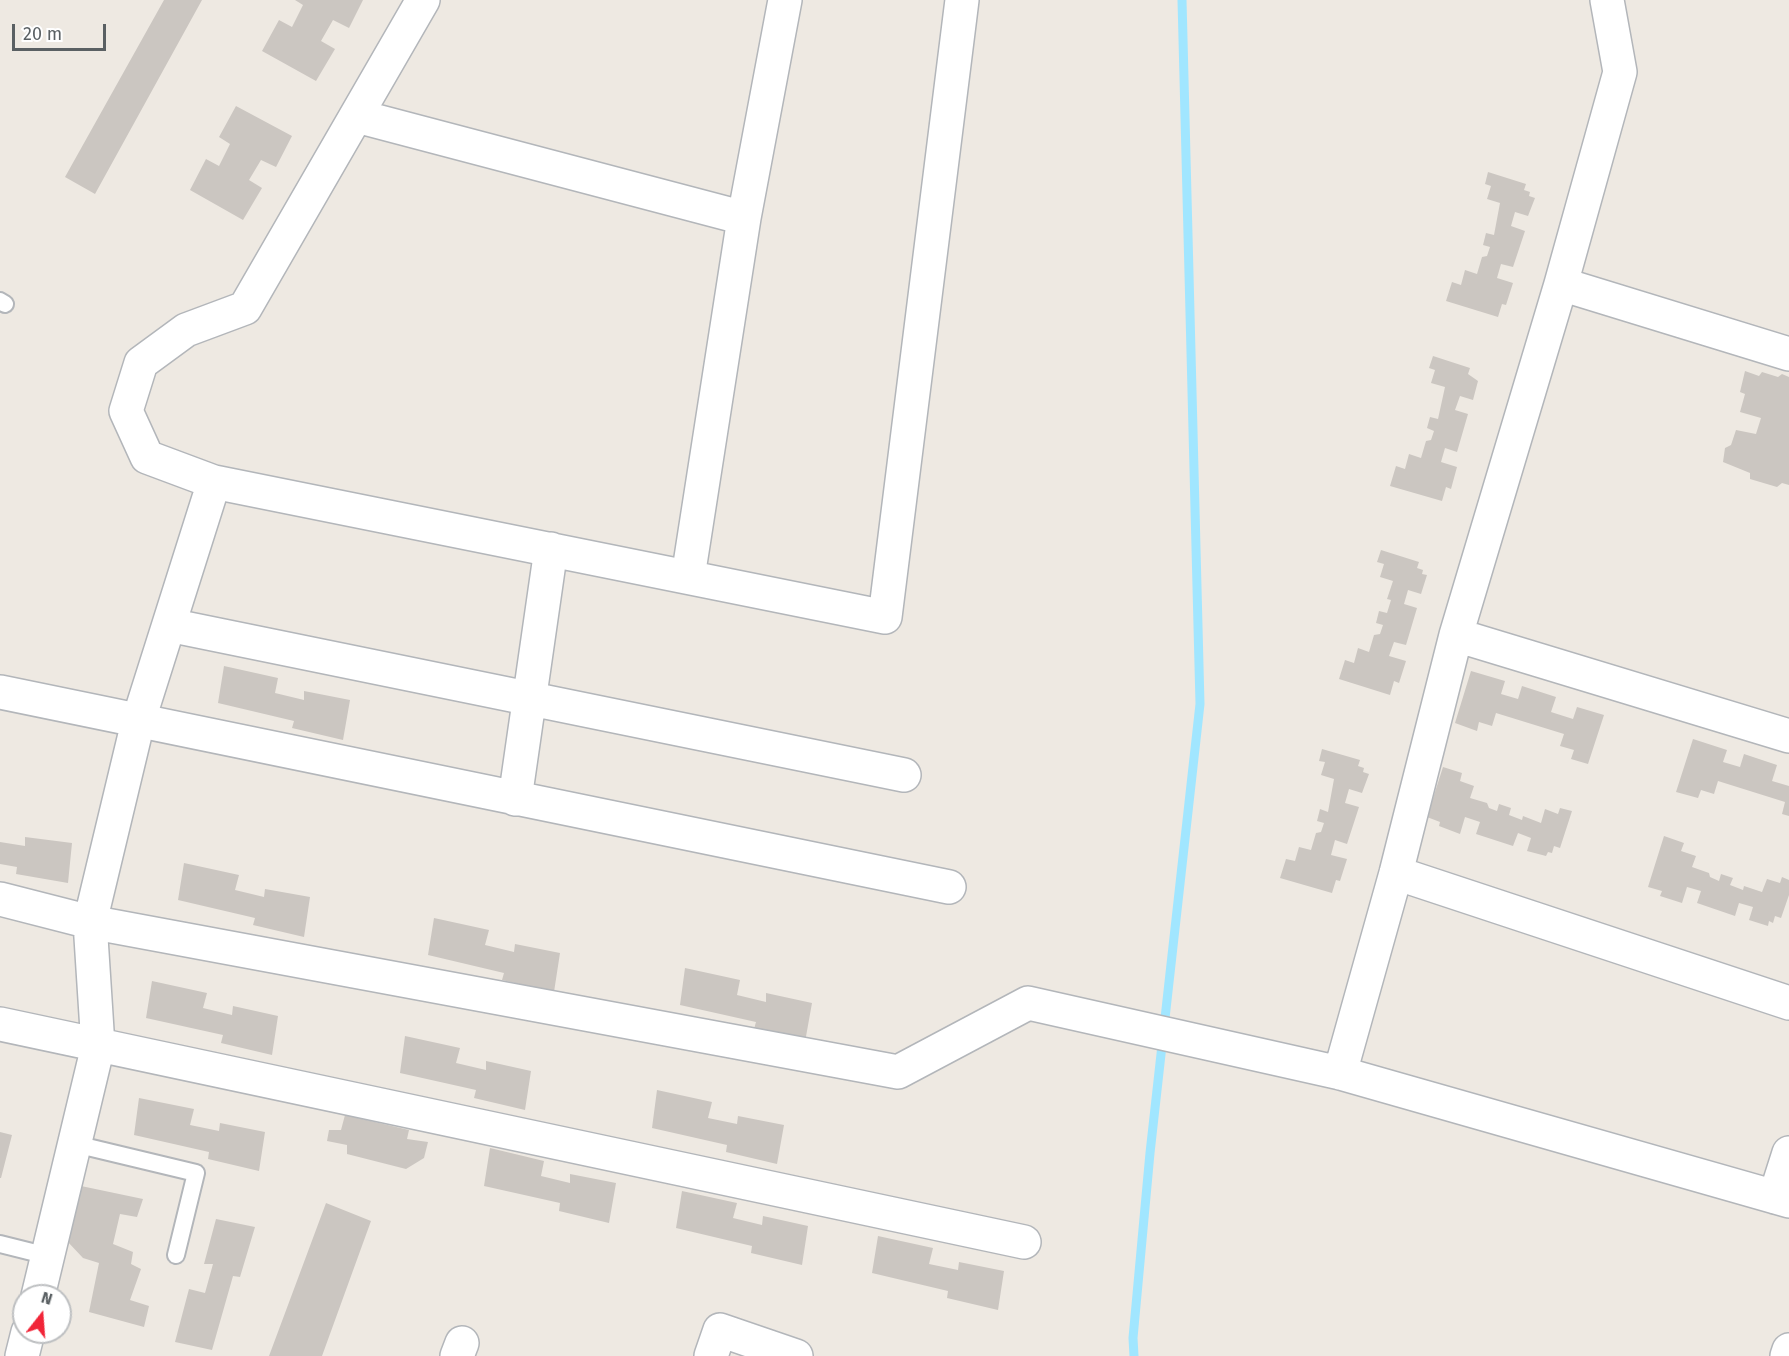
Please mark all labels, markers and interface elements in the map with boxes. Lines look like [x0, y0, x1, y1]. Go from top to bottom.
scale bar [15, 12, 110, 50]
text: 20 m [23, 23, 62, 45]
north arrow [12, 1284, 72, 1344]
text: N [39, 1288, 55, 1309]

